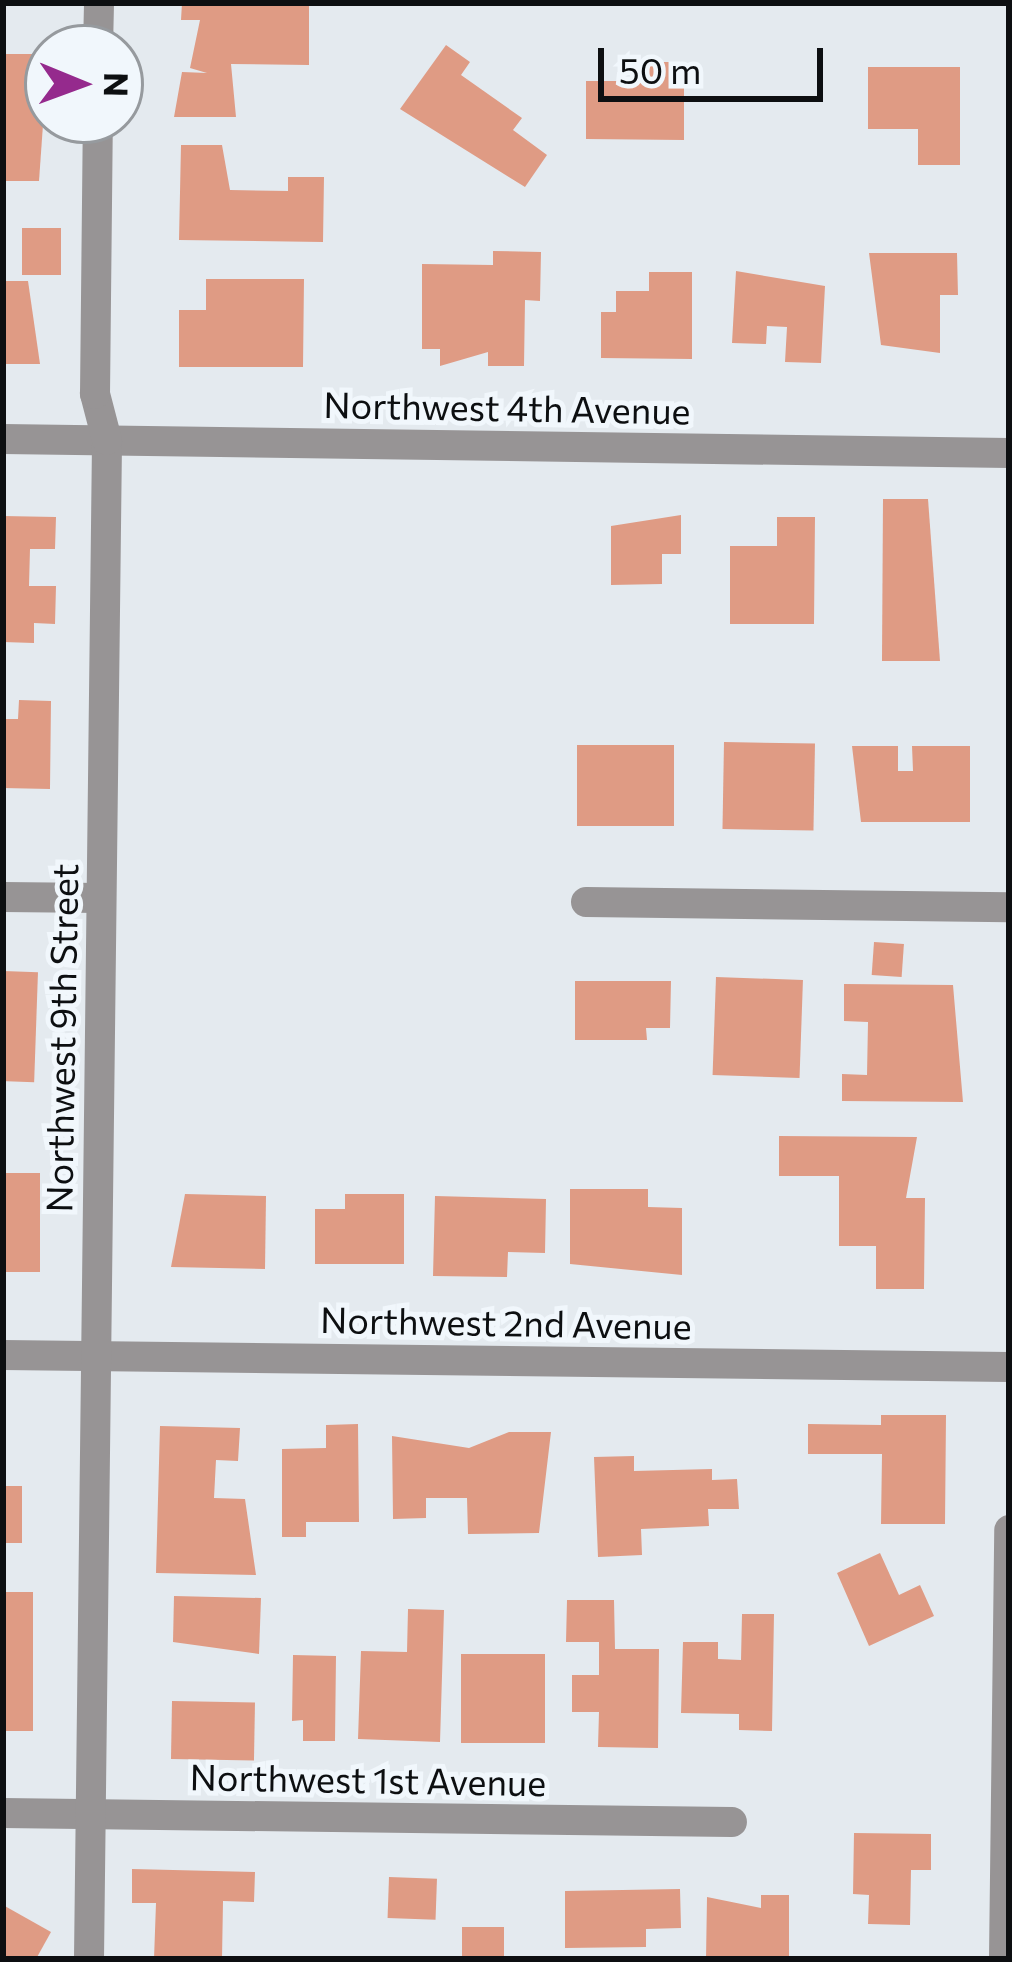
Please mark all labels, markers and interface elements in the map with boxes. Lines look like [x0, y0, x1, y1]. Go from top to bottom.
north arrow [24, 24, 144, 144]
scale bar [604, 24, 829, 98]
text: 50 m [619, 47, 701, 91]
text: N [97, 72, 138, 97]
street label: Northwest 4th Avenue [323, 382, 691, 432]
street label: Northwest 9th Street [36, 863, 86, 1213]
street label: Northwest 2nd Avenue [320, 1297, 692, 1347]
street label: Northwest 1st Avenue [189, 1754, 547, 1804]

